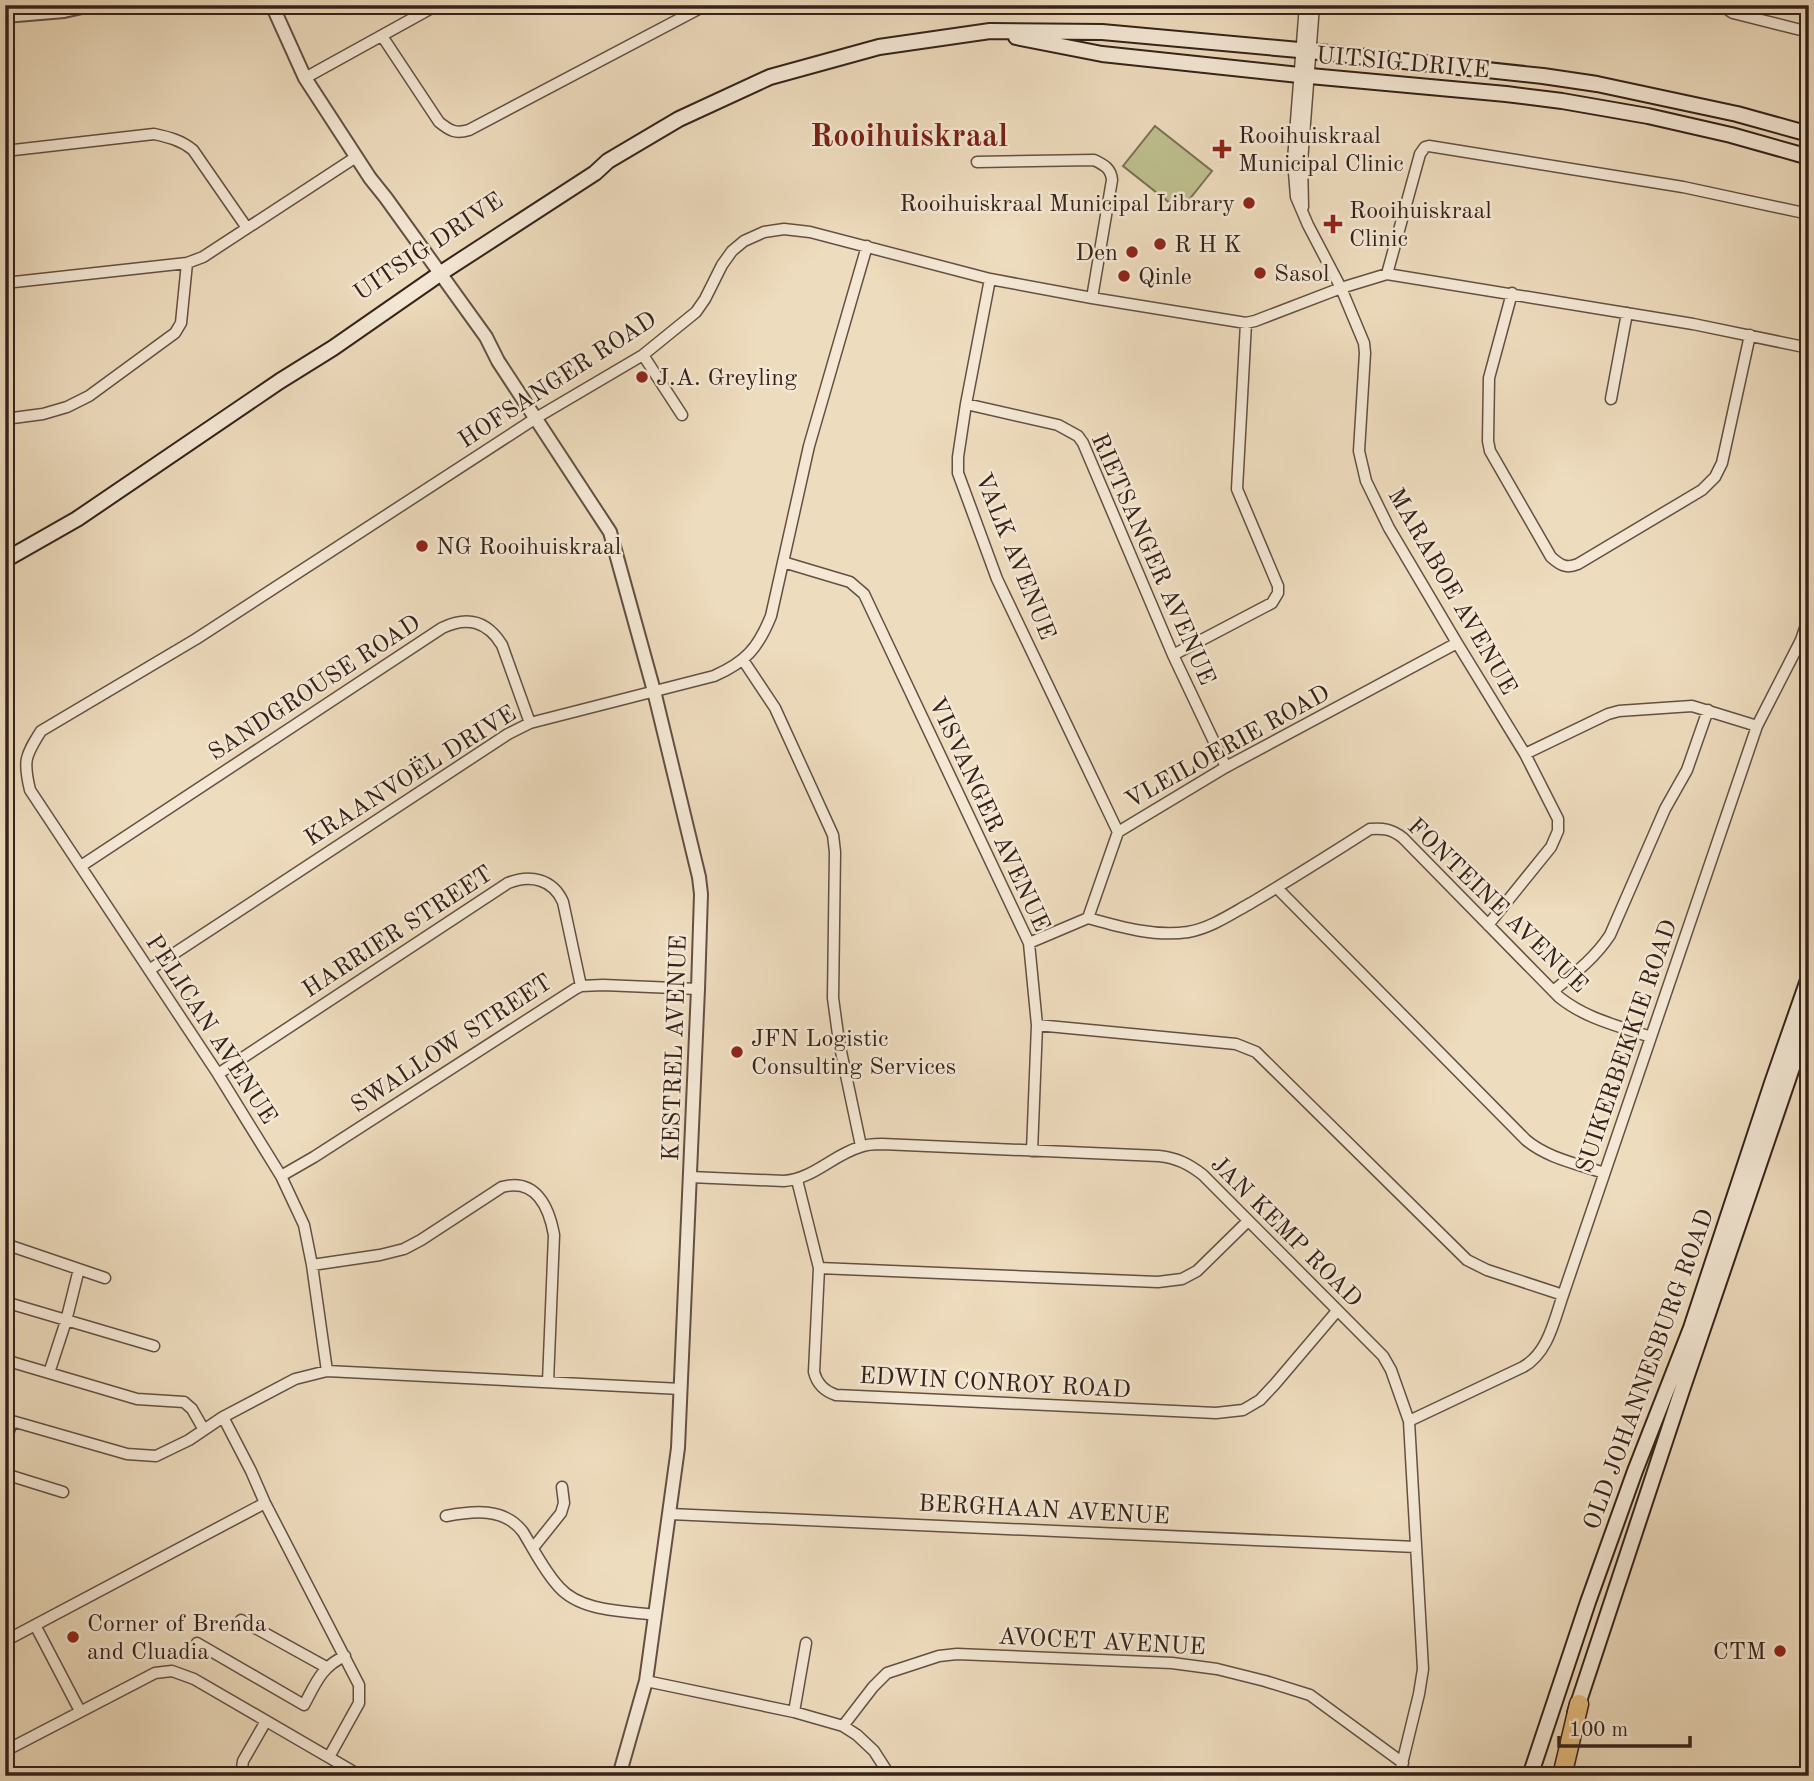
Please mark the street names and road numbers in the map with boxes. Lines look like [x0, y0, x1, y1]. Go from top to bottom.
street label: UITSIG DRIVE [1315, 44, 1491, 84]
street label: UITSIG DRIVE [350, 189, 508, 306]
street label: HOFSANGER ROAD [455, 308, 661, 453]
street label: RIETSANGER AVENUE [1086, 430, 1219, 689]
street label: VALK AVENUE [970, 470, 1059, 644]
street label: MARABOE AVENUE [1382, 485, 1520, 699]
street label: SANDGROUSE ROAD [205, 611, 425, 766]
street label: VLEILOERIE ROAD [1122, 682, 1334, 814]
street label: VISVANGER AVENUE [923, 694, 1053, 936]
street label: KRAANVOËL DRIVE [300, 699, 521, 852]
street label: FONTEINE AVENUE [1402, 815, 1591, 998]
street label: HARRIER STREET [299, 862, 497, 1003]
street label: SUIKERBEKKIE ROAD [1573, 917, 1683, 1176]
street label: PELICAN AVENUE [140, 931, 280, 1129]
street label: KESTREL AVENUE [660, 934, 692, 1162]
street label: SWALLOW STREET [347, 971, 557, 1119]
street label: JAN KEMP ROAD [1206, 1152, 1366, 1312]
street label: OLD JOHANNESBURG ROAD [1581, 1206, 1719, 1533]
street label: EDWIN CONROY ROAD [858, 1365, 1131, 1403]
street label: BERGHAAN AVENUE [918, 1492, 1170, 1530]
street label: AVOCET AVENUE [997, 1626, 1206, 1660]

